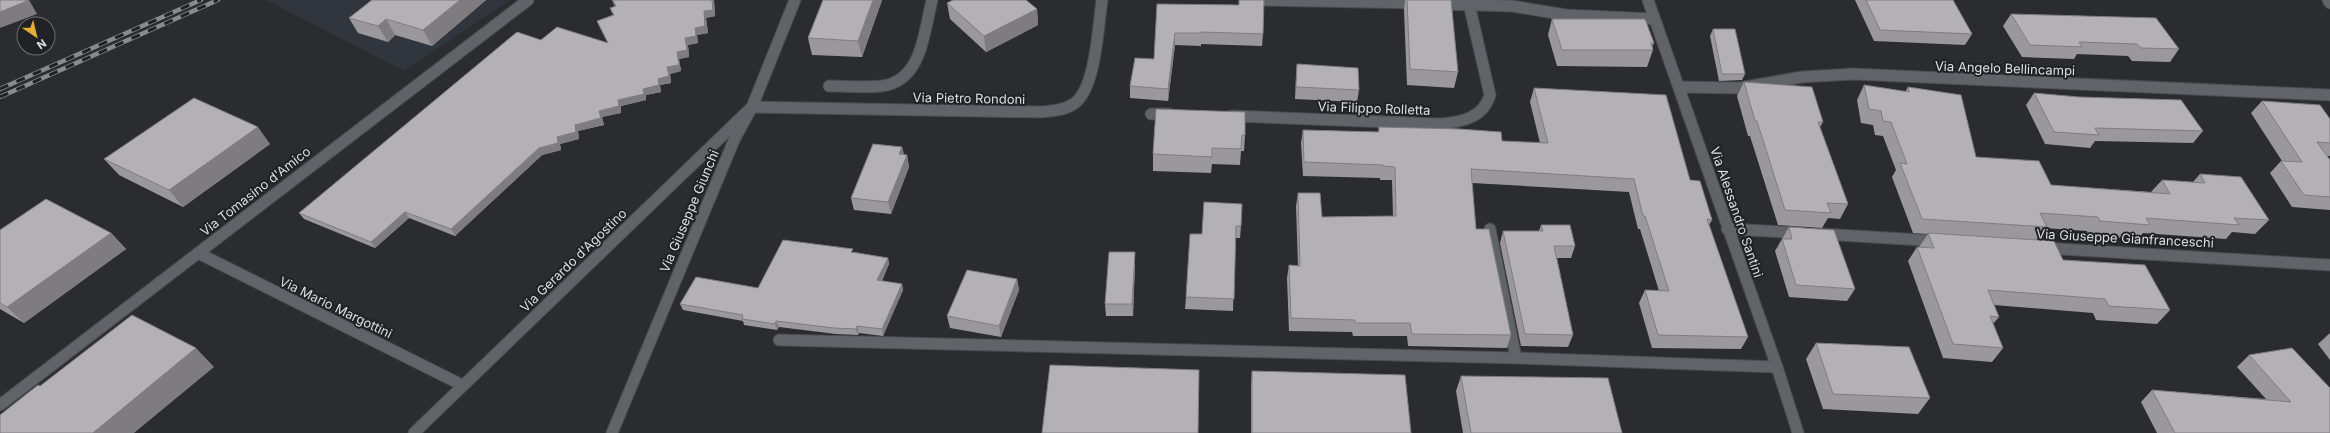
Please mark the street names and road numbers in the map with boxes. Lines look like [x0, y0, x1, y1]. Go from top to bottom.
street label: Via Angelo Bellincampi [1935, 58, 2075, 78]
street label: Via Pietro Rondoni [913, 89, 1025, 107]
street label: Via Filippo Rolletta [1317, 98, 1431, 118]
street label: Via Tomasino d'Amico [197, 143, 314, 239]
street label: Via Alessandro Santini [1707, 145, 1767, 279]
street label: Via Giuseppe Giunchi [656, 147, 722, 275]
street label: Via Gerardo d'Agostino [516, 205, 630, 315]
street label: Via Giuseppe Gianfranceschi [2036, 225, 2214, 251]
street label: Via Mario Margottini [277, 273, 395, 341]

